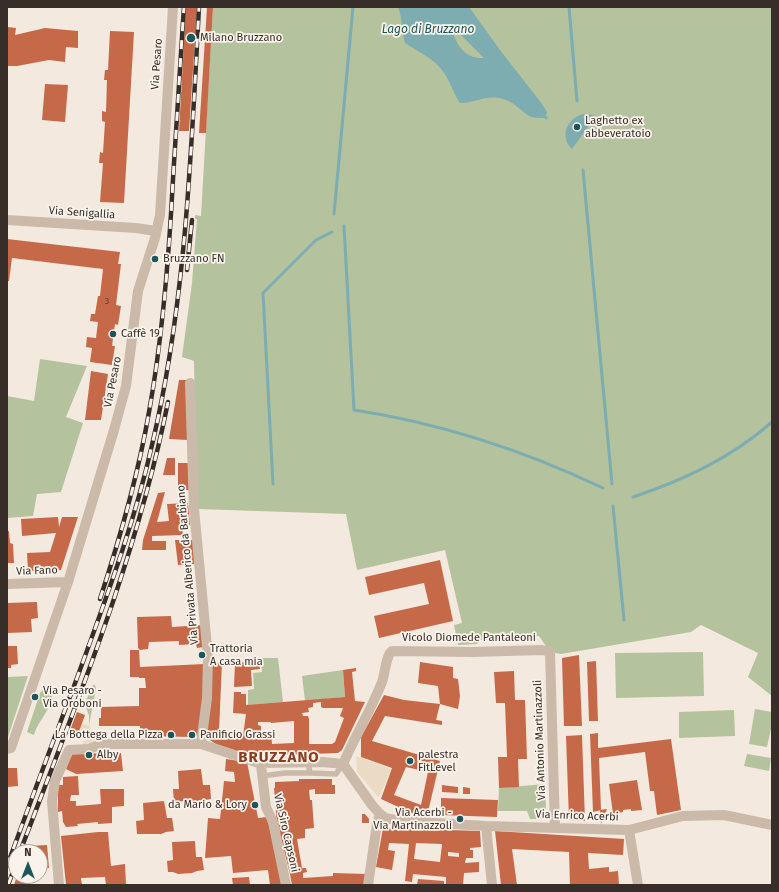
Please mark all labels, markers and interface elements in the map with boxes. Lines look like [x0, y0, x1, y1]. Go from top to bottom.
water label: Lago di Bruzzano [382, 23, 474, 37]
place label: Milano Bruzzano [200, 31, 282, 45]
marker: Milano Bruzzano [185, 32, 197, 44]
street label: Via Pesaro [149, 38, 165, 90]
place label: Laghetto ex abbeveratoio [585, 114, 651, 140]
marker: Laghetto ex abbeveratoio [572, 122, 582, 132]
street label: Via Senigallia [48, 204, 116, 222]
place label: Bruzzano FN [163, 252, 224, 266]
marker: Bruzzano FN [150, 254, 160, 264]
house number: 3 [105, 296, 109, 306]
place label: Caffè 19 [121, 327, 160, 341]
marker: Caffè 19 [108, 329, 118, 339]
street label: Via Pesaro [102, 355, 124, 409]
street label: Via Privata Alberico da Barbiano [174, 485, 202, 645]
street label: Via Fano [16, 564, 58, 578]
street label: Vicolo Diomede Pantaleoni [402, 631, 536, 645]
place label: Trattoria A casa mia [210, 642, 263, 668]
marker: Trattoria A casa mia [197, 650, 207, 660]
street label: Via Antonio Martinazzoli [531, 680, 549, 800]
place label: Via Pesaro - Via Oroboni [43, 684, 102, 710]
marker: Via Pesaro - Via Oroboni [30, 692, 40, 702]
place label: La Bottega della Pizza [55, 728, 163, 742]
place label: Panificio Grassi [200, 728, 275, 742]
marker: La Bottega della Pizza [166, 730, 176, 740]
marker: Panificio Grassi [187, 730, 197, 740]
place label: Alby [97, 748, 118, 762]
place label: palestra FitLevel [418, 748, 458, 774]
district label: BRUZZANO [238, 749, 320, 767]
marker: Alby [84, 750, 94, 760]
marker: palestra FitLevel [405, 756, 415, 766]
street label: Via Siro Capsoni [271, 792, 301, 874]
place label: da Mario & Lory [168, 798, 247, 812]
marker: da Mario & Lory [250, 800, 260, 810]
place label: Via Acerbi - Via Martinazzoli [373, 806, 452, 832]
street label: Via Enrico Acerbi [535, 808, 619, 824]
marker: Via Acerbi - Via Martinazzoli [455, 814, 465, 824]
north arrow [8, 844, 48, 884]
text: N [24, 846, 32, 859]

